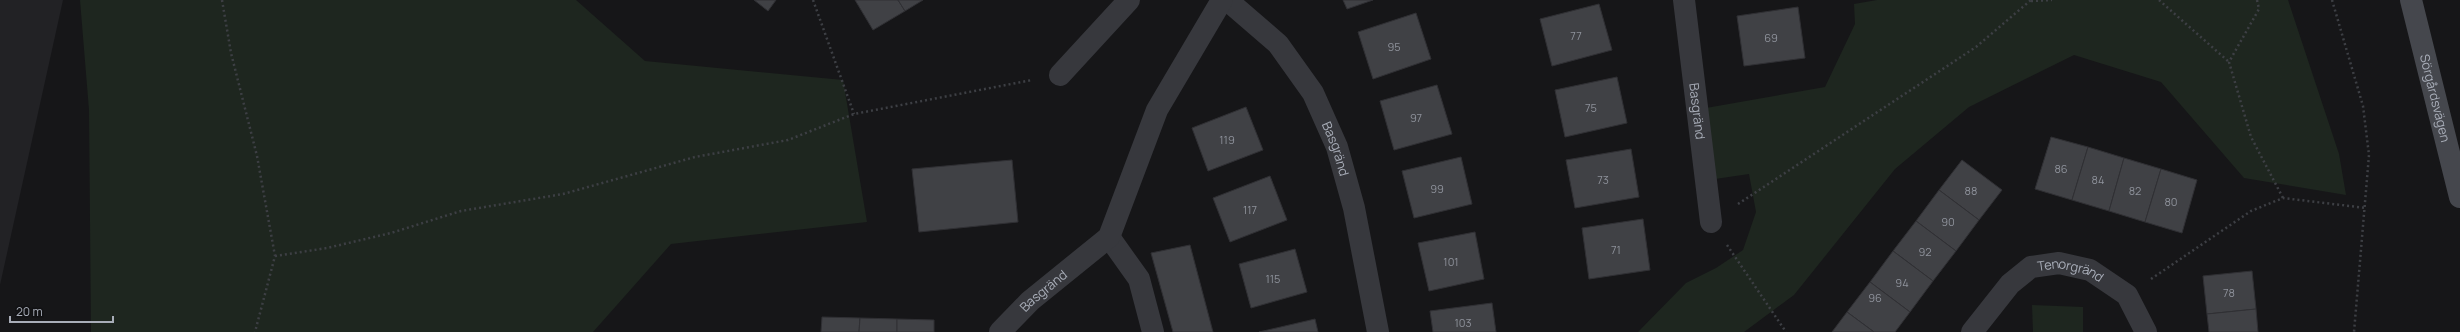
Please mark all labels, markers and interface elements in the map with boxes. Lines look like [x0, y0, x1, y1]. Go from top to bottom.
house number: 77 [1570, 28, 1582, 43]
house number: 69 [1764, 30, 1778, 45]
house number: 95 [1387, 39, 1401, 54]
street label: Sörgårdsvägen [2416, 52, 2455, 144]
street label: Basgränd [1685, 82, 1710, 140]
house number: 75 [1585, 100, 1597, 115]
house number: 97 [1410, 110, 1422, 125]
street label: Basgränd [1318, 119, 1354, 178]
house number: 119 [1219, 132, 1235, 147]
house number: 86 [2054, 161, 2068, 176]
house number: 73 [1597, 172, 1609, 187]
house number: 84 [2092, 172, 2104, 187]
house number: 99 [1430, 181, 1444, 196]
house number: 88 [1965, 183, 1977, 198]
house number: 82 [2129, 183, 2141, 198]
house number: 80 [2164, 194, 2178, 209]
house number: 117 [1243, 202, 1257, 217]
house number: 90 [1941, 214, 1955, 229]
house number: 71 [1611, 242, 1621, 257]
house number: 92 [1918, 244, 1932, 259]
house number: 101 [1443, 254, 1459, 269]
street label: Tenorgränd [2036, 254, 2108, 286]
street label: Basgränd [1016, 266, 1071, 316]
house number: 115 [1266, 271, 1280, 286]
house number: 94 [1895, 275, 1909, 290]
house number: 78 [2223, 285, 2235, 300]
house number: 96 [1868, 290, 1882, 305]
scale bar [10, 298, 113, 324]
text: 20 m [16, 303, 43, 320]
house number: 103 [1454, 315, 1472, 330]

